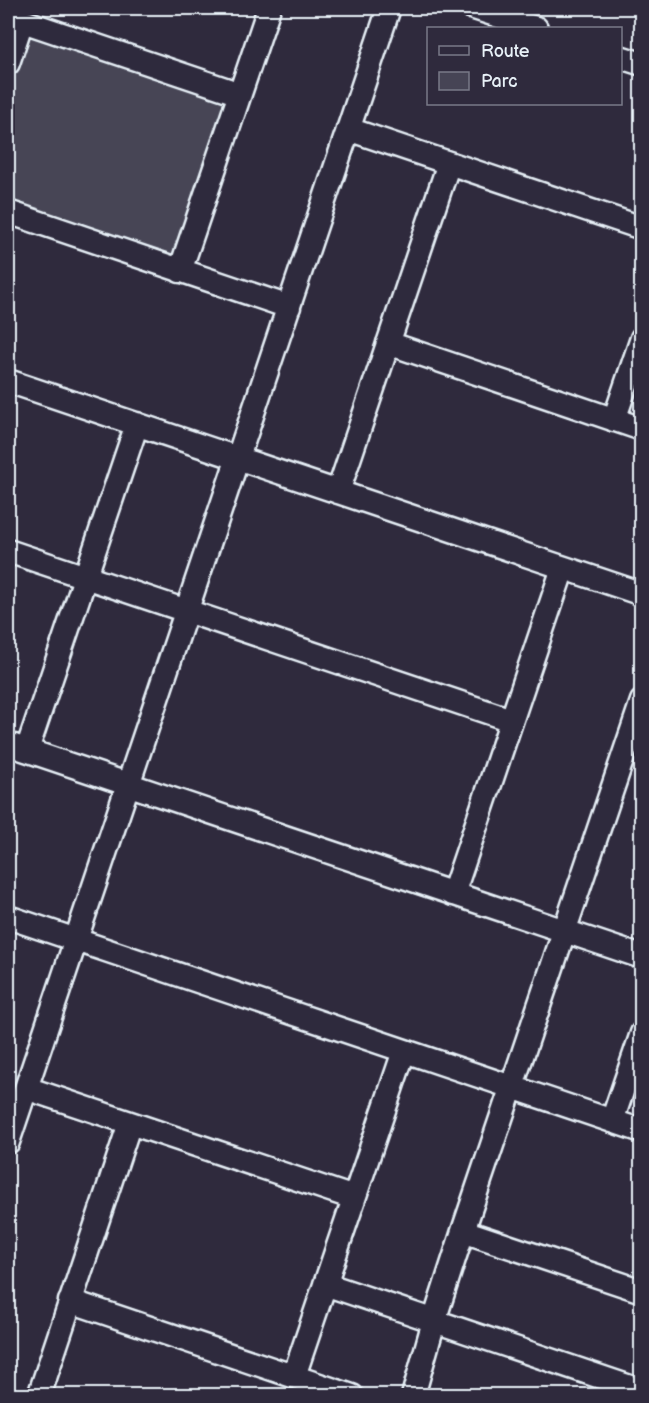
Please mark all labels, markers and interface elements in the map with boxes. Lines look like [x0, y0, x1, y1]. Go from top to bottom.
legend [427, 27, 622, 105]
text: Route [481, 41, 530, 62]
text: Parc [481, 71, 518, 92]

